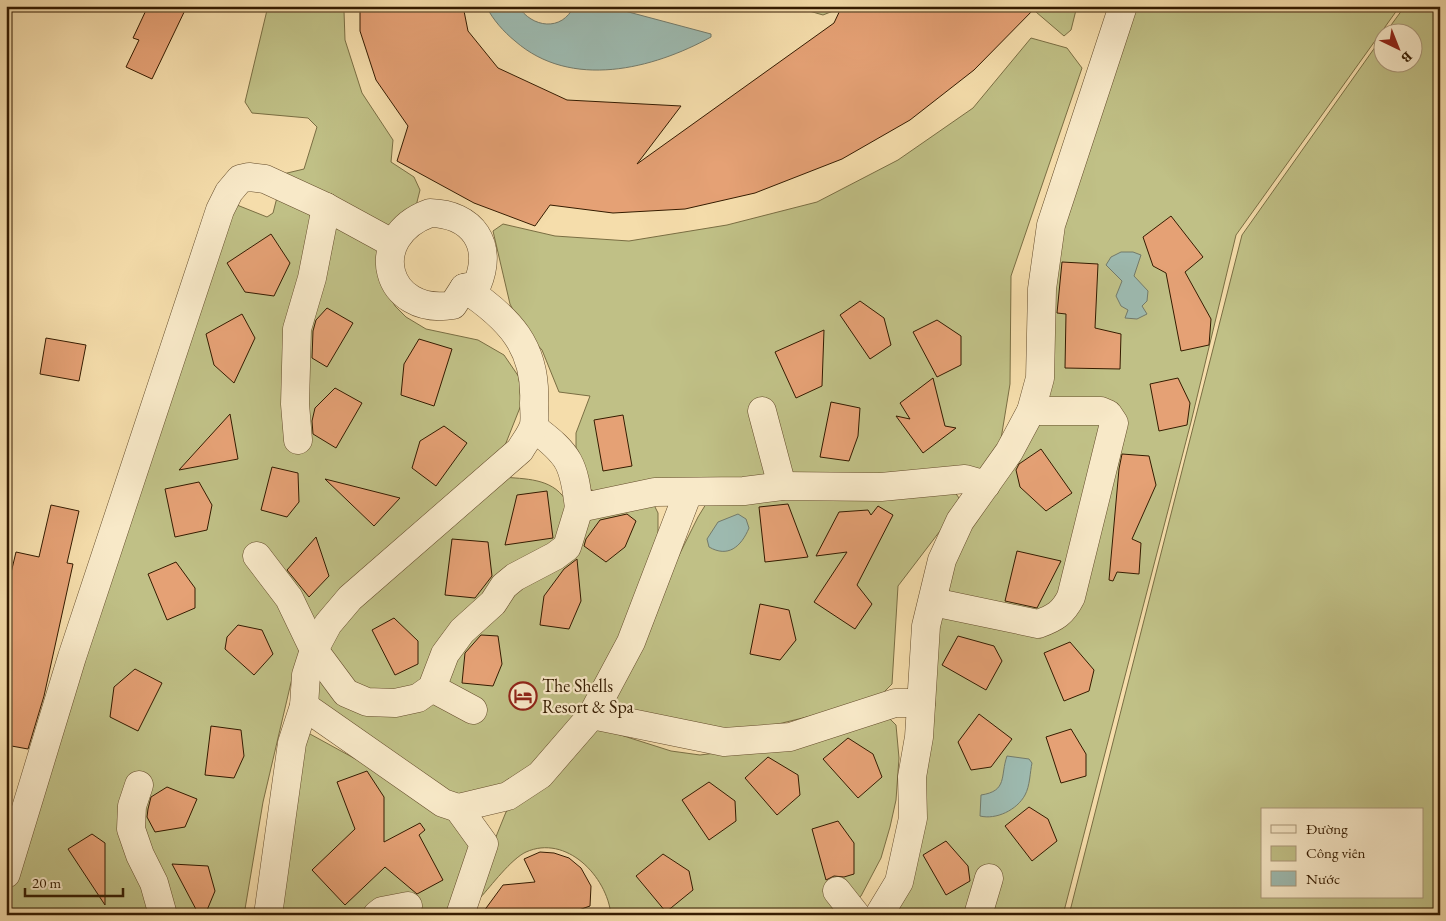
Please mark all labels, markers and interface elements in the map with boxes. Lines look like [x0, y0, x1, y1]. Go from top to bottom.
north arrow [1374, 22, 1424, 72]
text: B [1397, 48, 1416, 67]
place label: The Shells Resort & Spa [542, 674, 634, 718]
hotel icon: The Shells Resort & Spa [508, 681, 538, 711]
legend [1261, 808, 1424, 898]
text: Đường [1306, 819, 1348, 838]
text: Công viên [1306, 843, 1366, 862]
scale bar [25, 866, 122, 898]
text: Nước [1306, 869, 1340, 888]
text: 20 m [32, 873, 61, 892]

